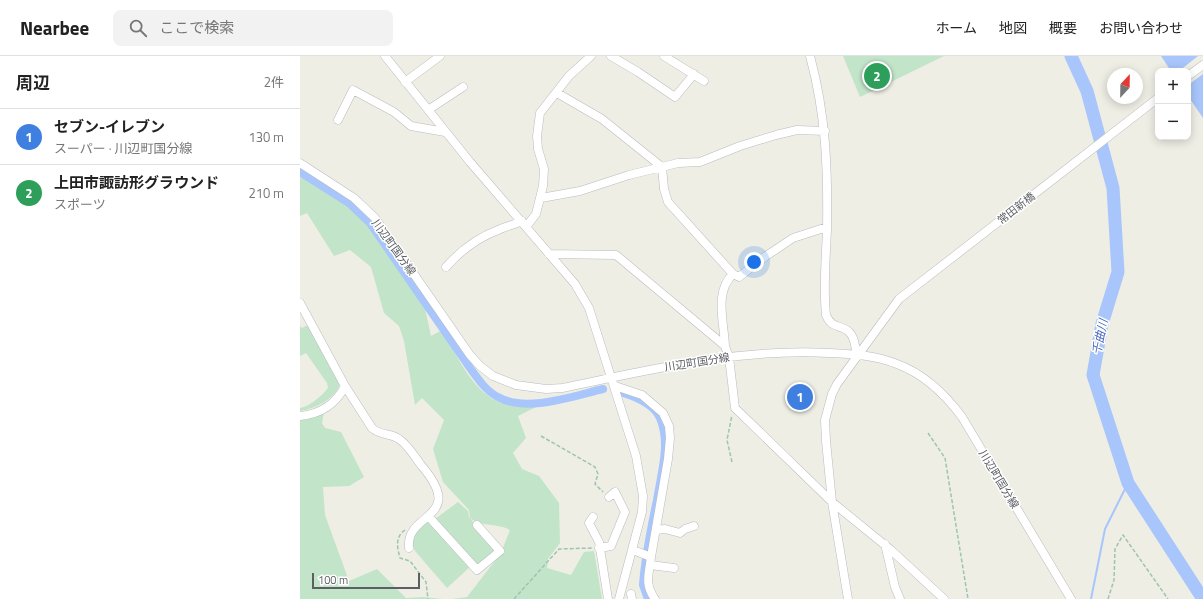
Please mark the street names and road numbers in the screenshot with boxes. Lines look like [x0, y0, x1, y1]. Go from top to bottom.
street label: 常田新橋 [994, 188, 1038, 228]
street label: 川辺町国分線 [368, 216, 420, 278]
street label: 川辺町国分線 [663, 349, 731, 375]
street label: 川辺町国分線 [975, 447, 1023, 511]

